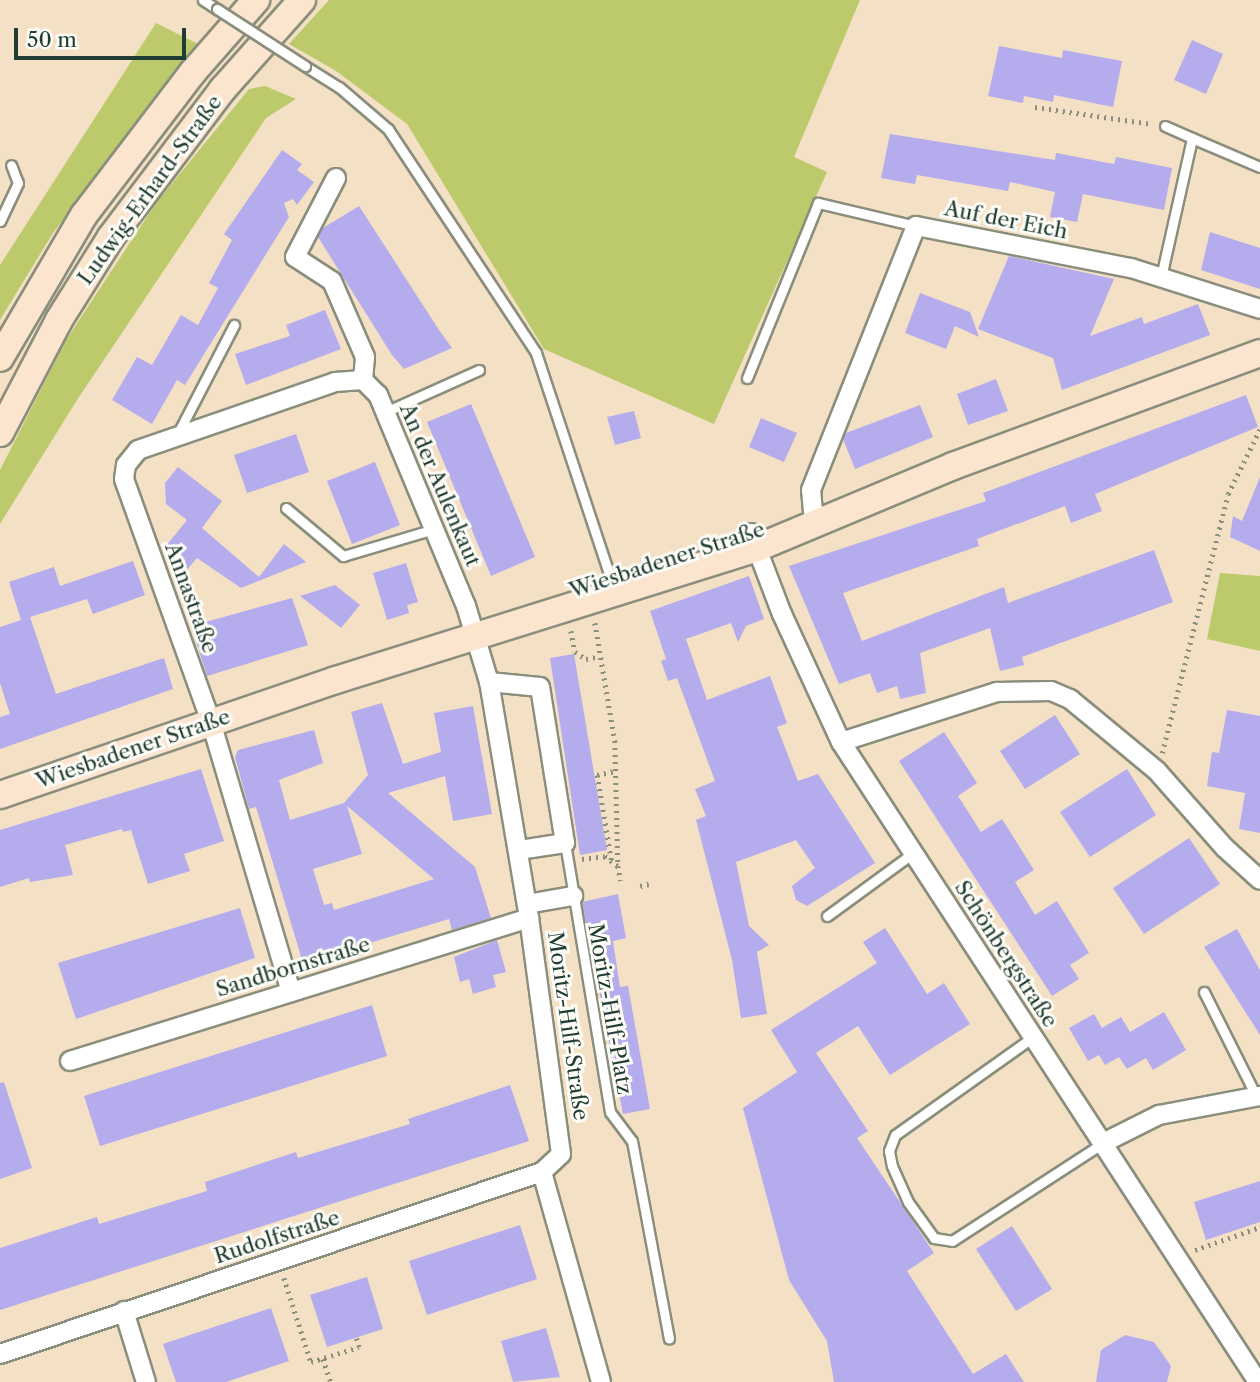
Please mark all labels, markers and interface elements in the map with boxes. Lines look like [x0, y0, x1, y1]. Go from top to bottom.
scale bar [18, 14, 189, 58]
text: 50 m [27, 27, 77, 52]
street label: Ludwig-Erhard-Straße [73, 90, 227, 290]
street label: Auf der Eich [942, 196, 1070, 244]
street label: An der Aulenkaut [394, 399, 486, 571]
street label: Wiesbadener Straße [566, 516, 768, 604]
street label: Annastraße [159, 539, 223, 657]
street label: Wiesbadener Straße [32, 704, 234, 794]
street label: Schönbergstraße [949, 876, 1063, 1032]
street label: Moritz-Hilf-Platz [583, 922, 637, 1096]
street label: Moritz-Hilf-Straße [542, 930, 594, 1122]
street label: Sandbornstraße [213, 932, 373, 1002]
street label: Rudolfstraße [211, 1205, 343, 1269]

